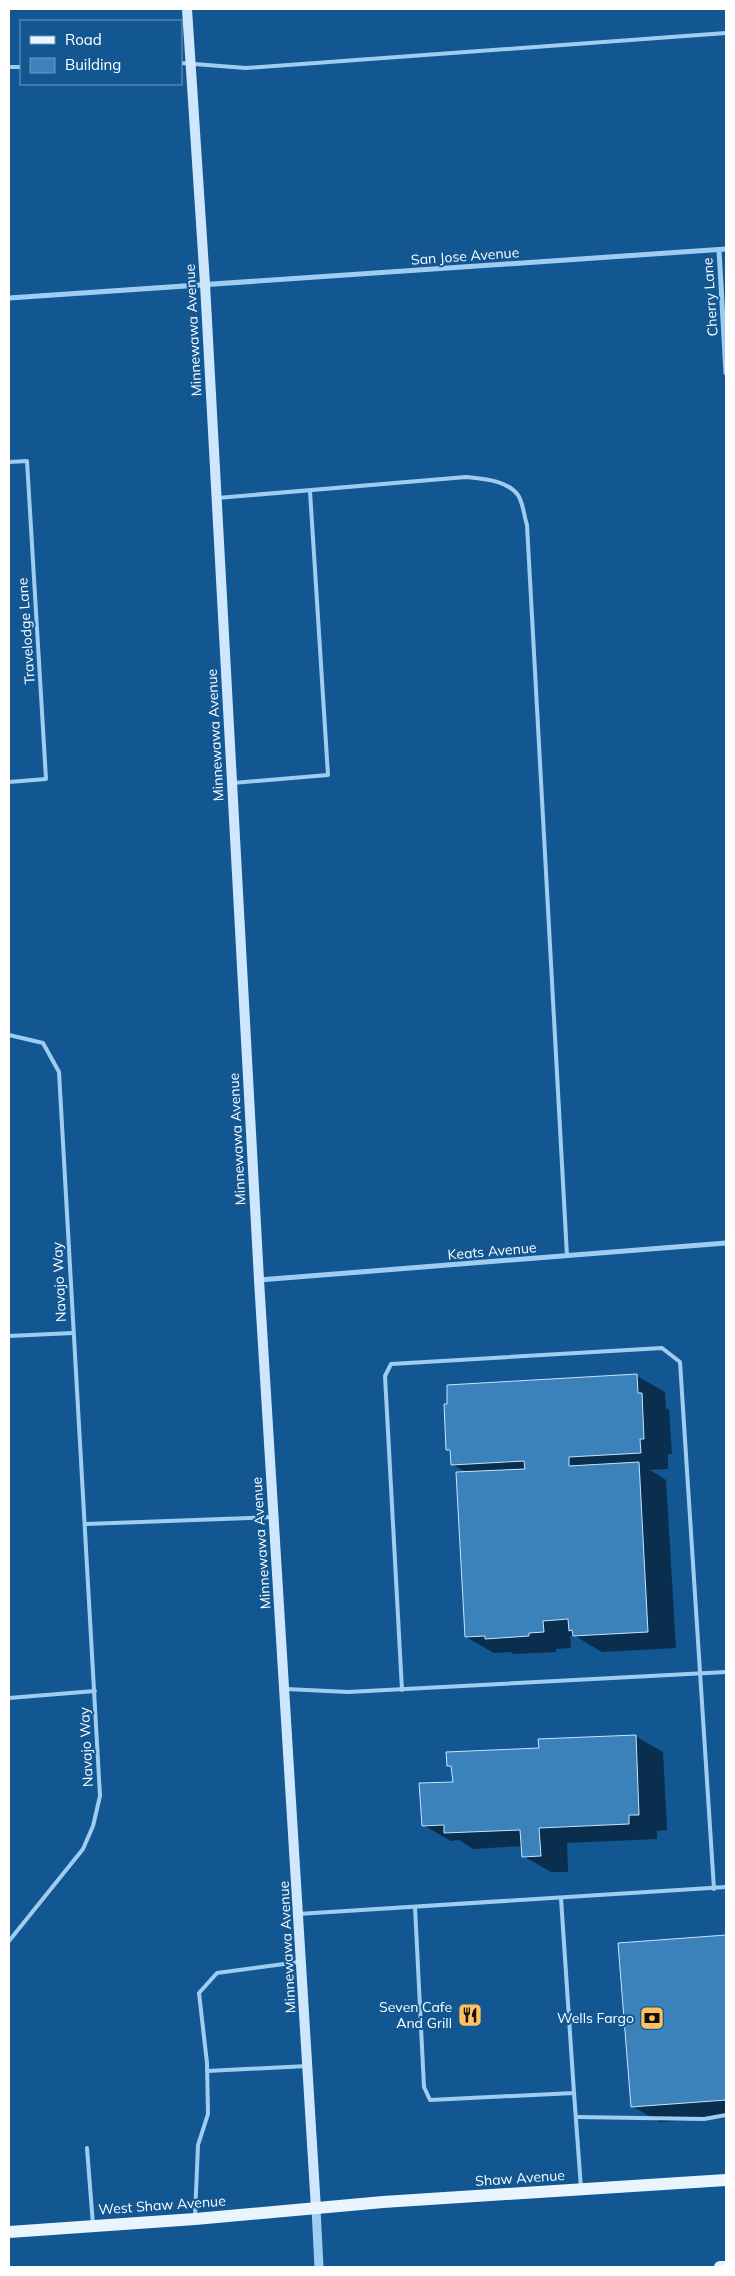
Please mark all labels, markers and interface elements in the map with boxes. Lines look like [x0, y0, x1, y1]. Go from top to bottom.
legend [20, 20, 182, 85]
text: Road [65, 30, 102, 49]
text: Building [65, 55, 121, 74]
street label: San Jose Avenue [410, 243, 520, 269]
street label: Cherry Lane [698, 257, 722, 337]
street label: Minnewawa Avenue [181, 263, 205, 397]
street label: Travelodge Lane [13, 577, 39, 685]
street label: Minnewawa Avenue [203, 668, 227, 802]
street label: Minnewawa Avenue [225, 1072, 249, 1206]
street label: Keats Avenue [447, 1238, 537, 1264]
street label: Navajo Way [48, 1241, 70, 1322]
street label: Minnewawa Avenue [247, 1476, 275, 1610]
street label: Navajo Way [75, 1706, 97, 1787]
street label: Minnewawa Avenue [275, 1880, 299, 2014]
place label: Seven Cafe And Grill [379, 1998, 452, 2032]
restaurant icon: Seven Cafe And Grill [457, 2002, 483, 2028]
bank icon: Wells Fargo [639, 2005, 665, 2031]
place label: Wells Fargo [557, 2009, 634, 2027]
street label: Shaw Avenue [475, 2166, 565, 2190]
street label: West Shaw Avenue [98, 2192, 226, 2218]

